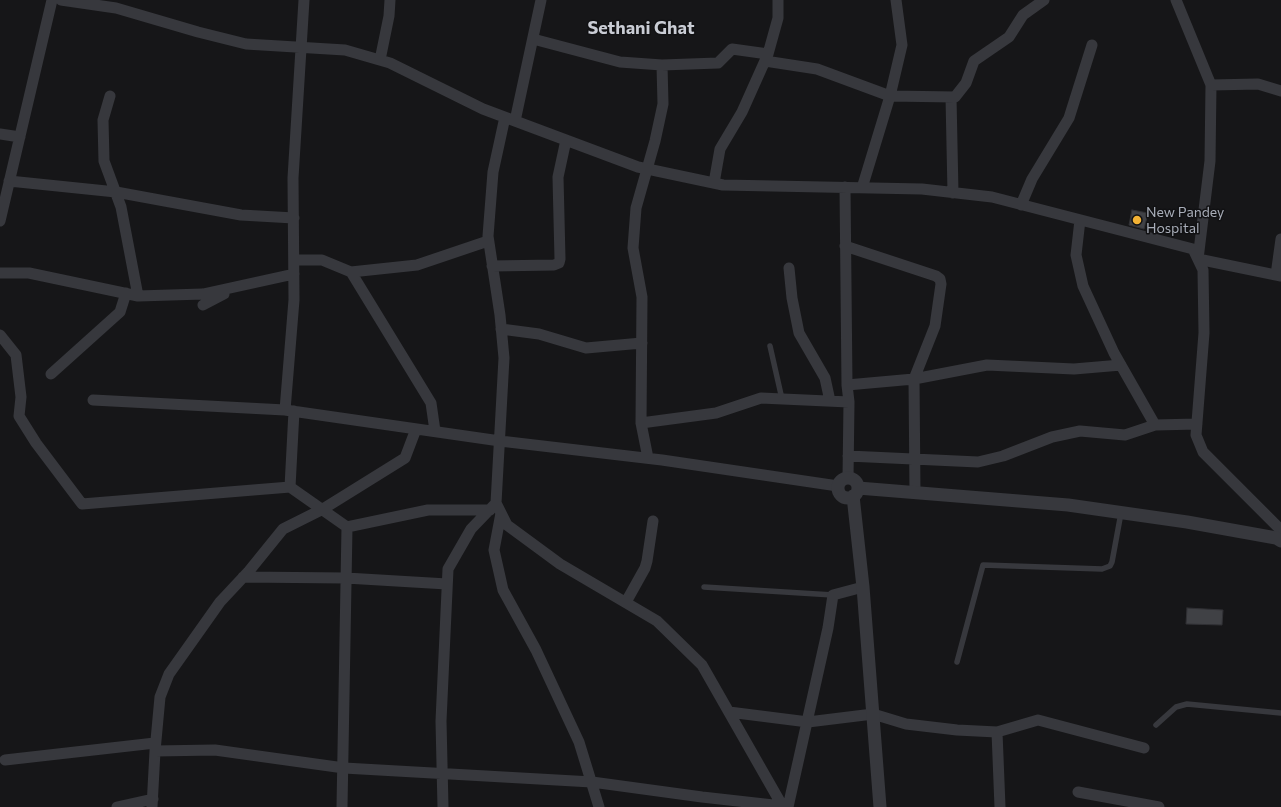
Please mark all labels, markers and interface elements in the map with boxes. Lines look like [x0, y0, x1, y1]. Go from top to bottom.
district label: Sethani Ghat [587, 17, 695, 39]
place label: New Pandey Hospital [1146, 204, 1224, 236]
marker: New Pandey Hospital [1131, 214, 1143, 226]

